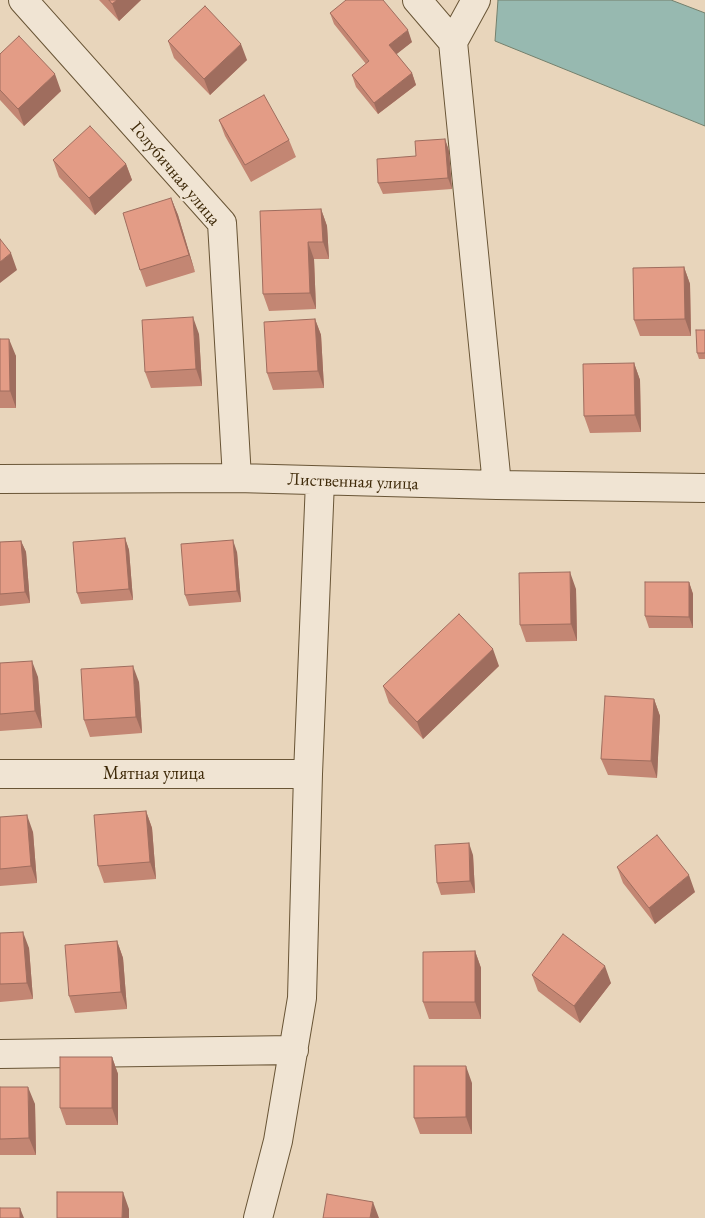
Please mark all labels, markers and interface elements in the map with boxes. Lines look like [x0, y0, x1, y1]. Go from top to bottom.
street label: Голубичная улица [125, 118, 225, 230]
street label: Лиственная улица [287, 469, 419, 495]
street label: Мятная улица [103, 763, 205, 785]

